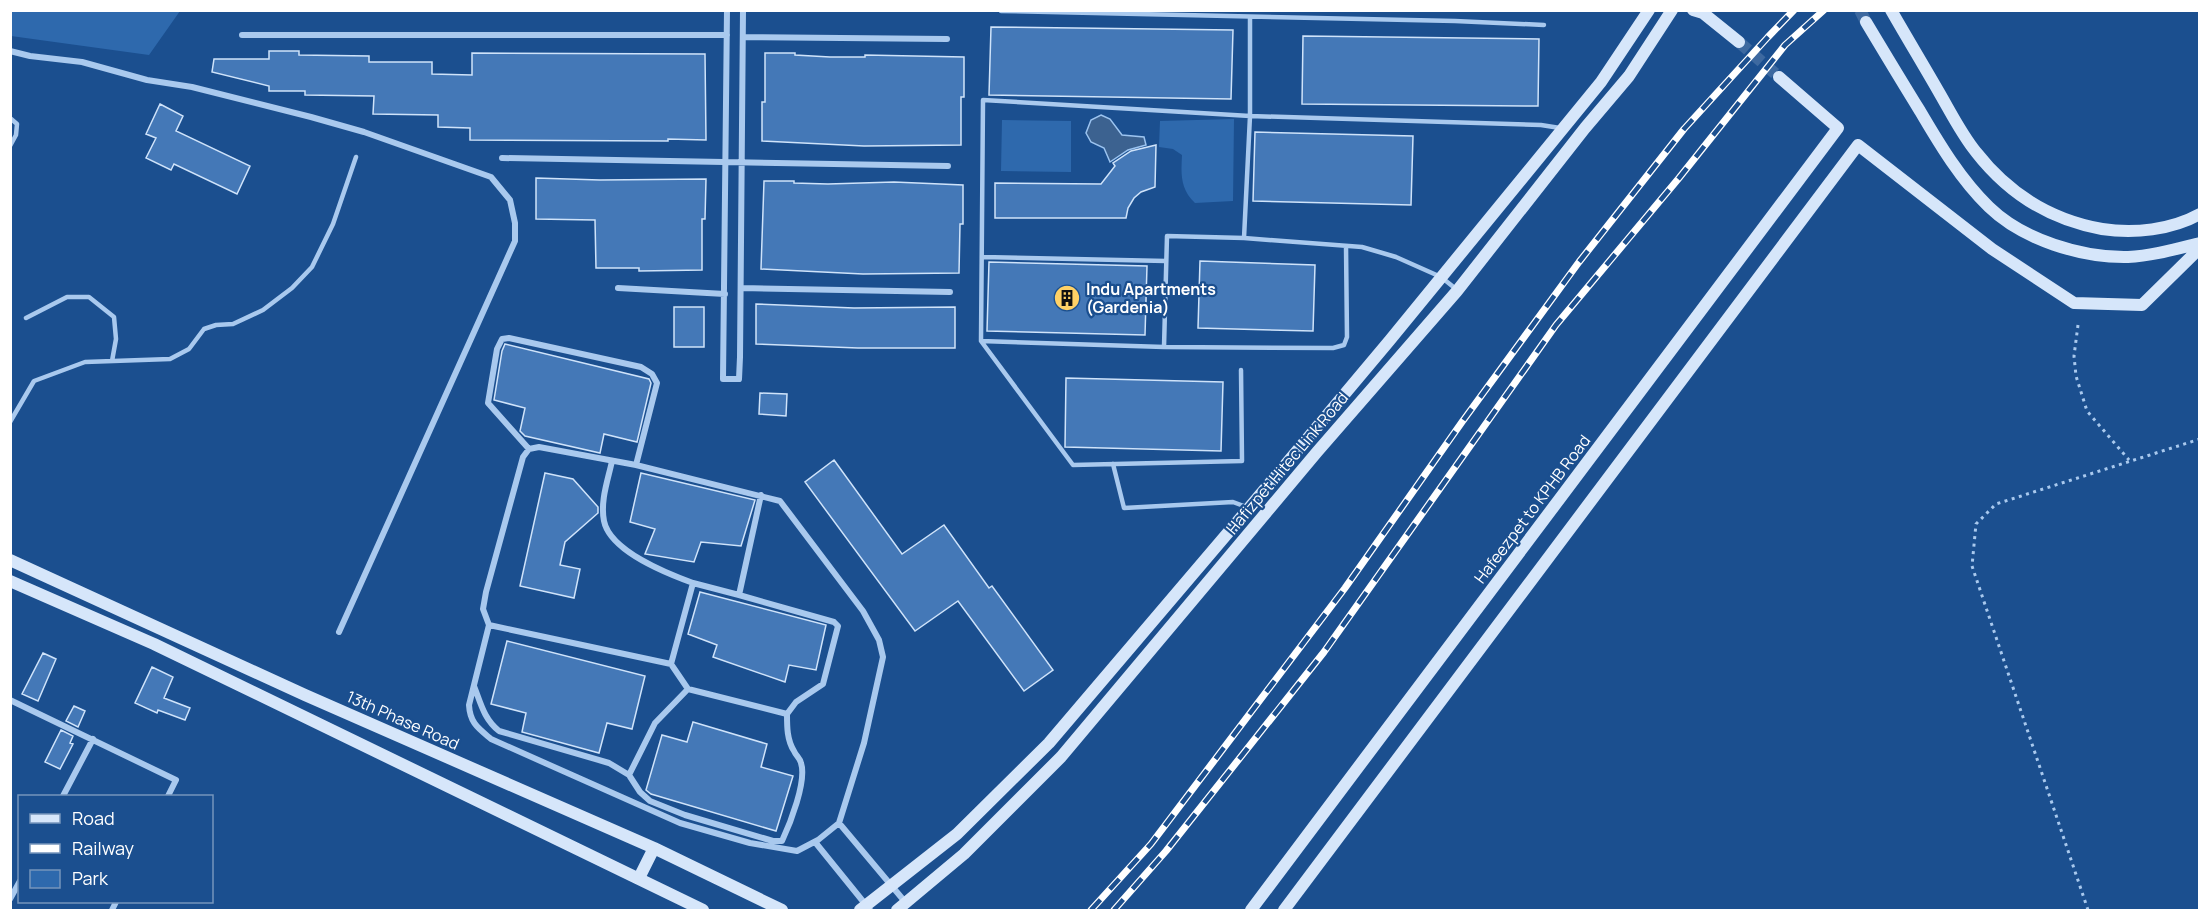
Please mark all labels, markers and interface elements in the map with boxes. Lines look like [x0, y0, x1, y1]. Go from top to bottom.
place label: Indu Apartments (Gardenia) [1086, 278, 1216, 318]
building icon: Indu Apartments (Gardenia) [1052, 283, 1082, 313]
street label: Hafizpet Hitec Link Road [1221, 387, 1353, 539]
street label: Hafeezpet to KPHB Road [1469, 430, 1595, 588]
street label: 13th Phase Road [343, 685, 463, 755]
legend [18, 795, 213, 903]
text: Road [72, 806, 115, 830]
text: Railway [72, 836, 134, 860]
text: Park [72, 866, 109, 890]

